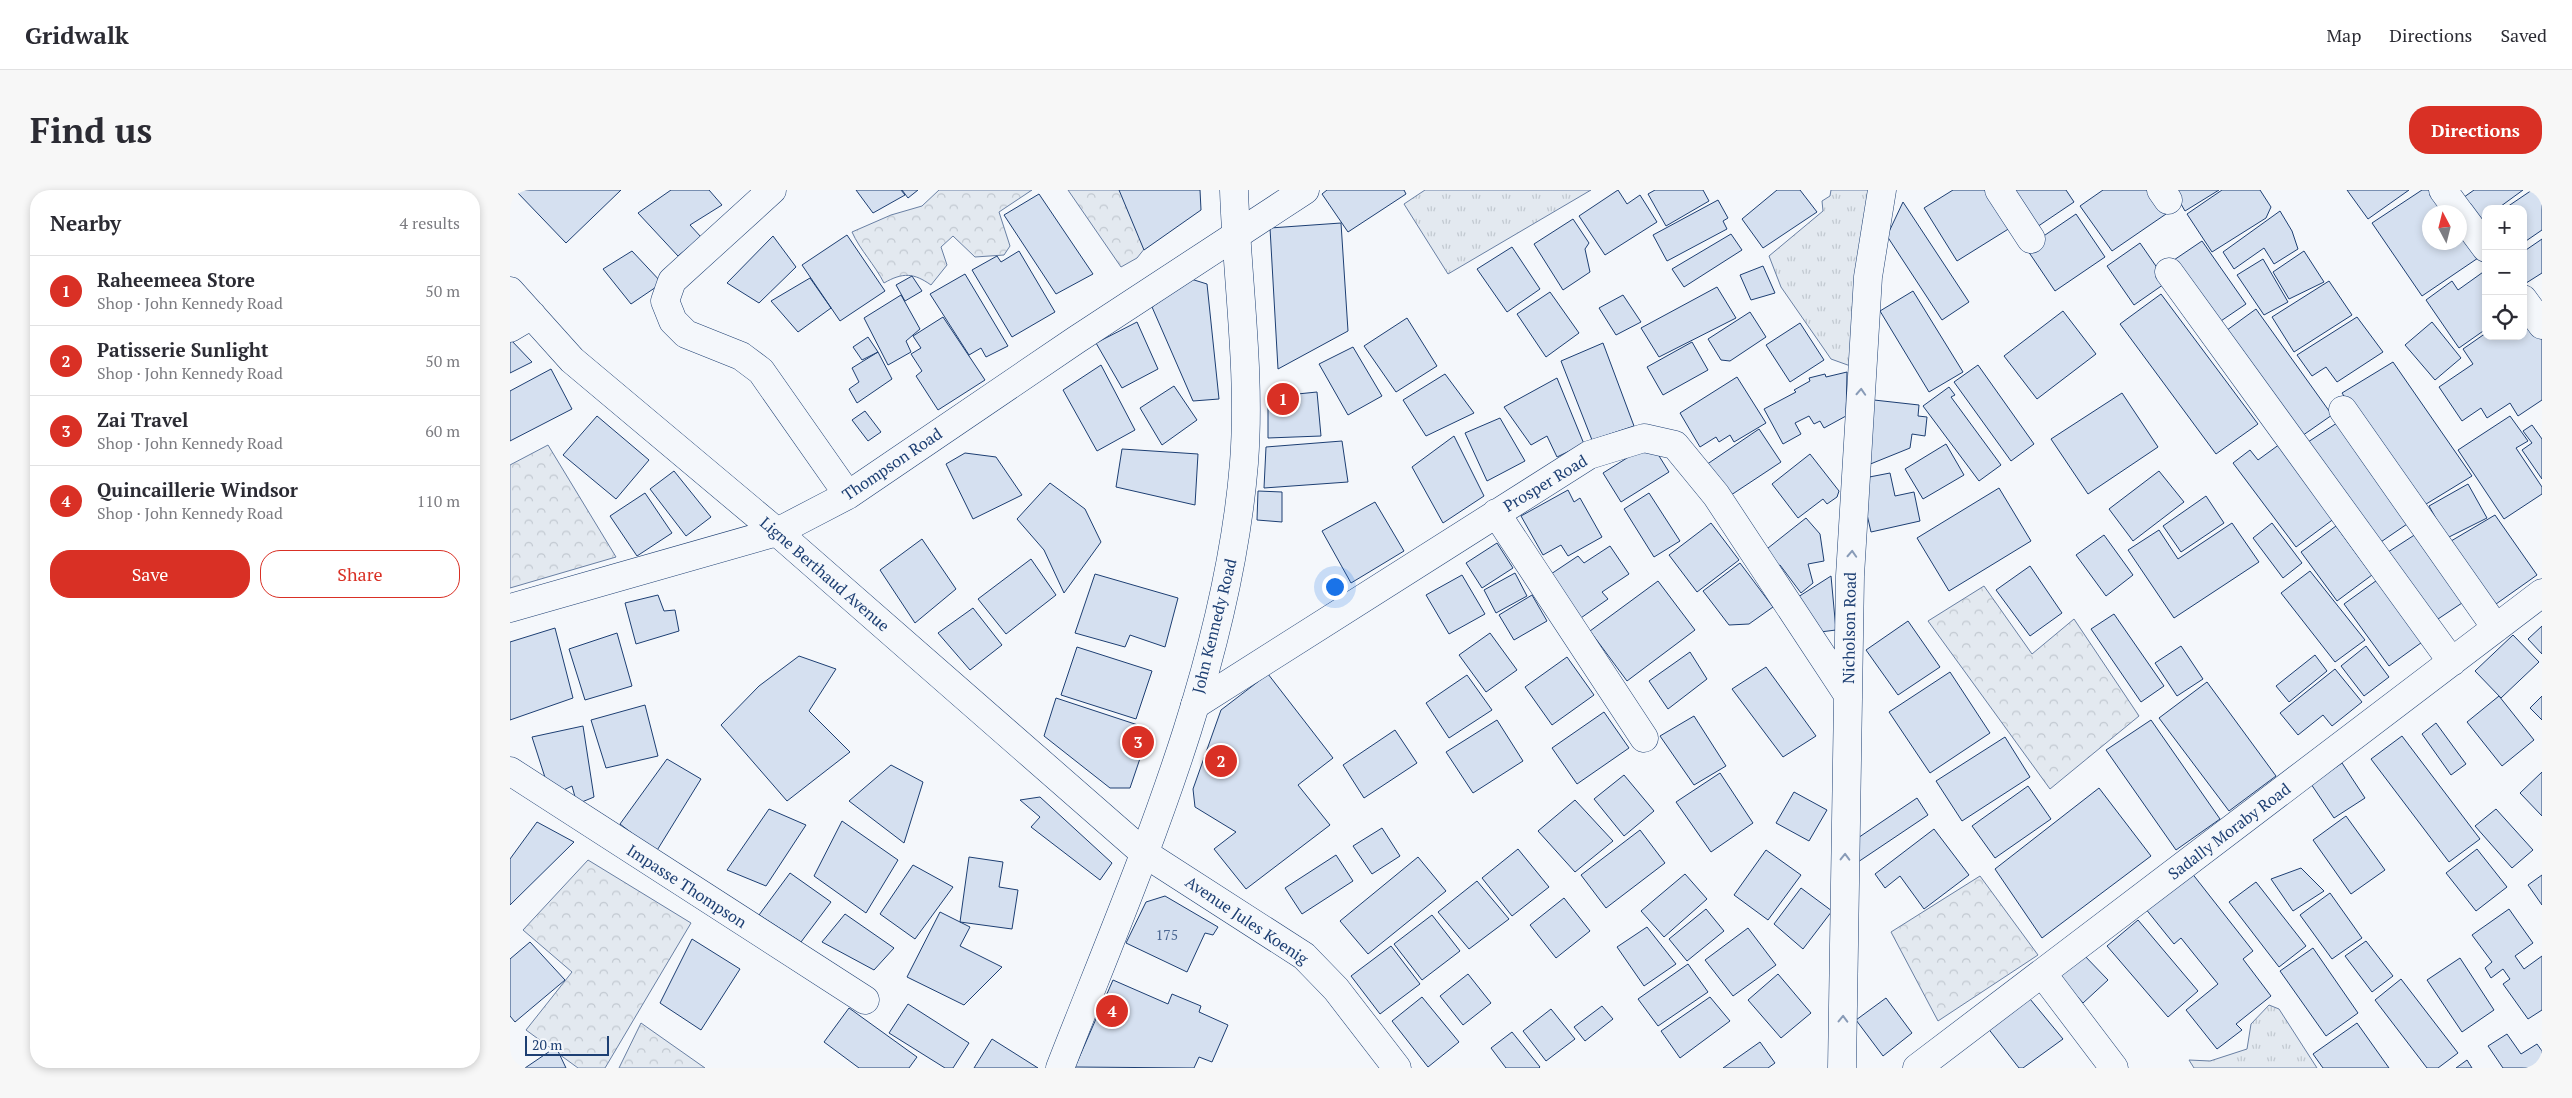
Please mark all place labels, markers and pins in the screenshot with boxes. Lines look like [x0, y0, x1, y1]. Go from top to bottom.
pin: 1 [1267, 380, 1299, 418]
pin: 3 [1122, 723, 1154, 761]
pin: 2 [1205, 742, 1237, 780]
pin: 4 [1096, 992, 1128, 1030]

